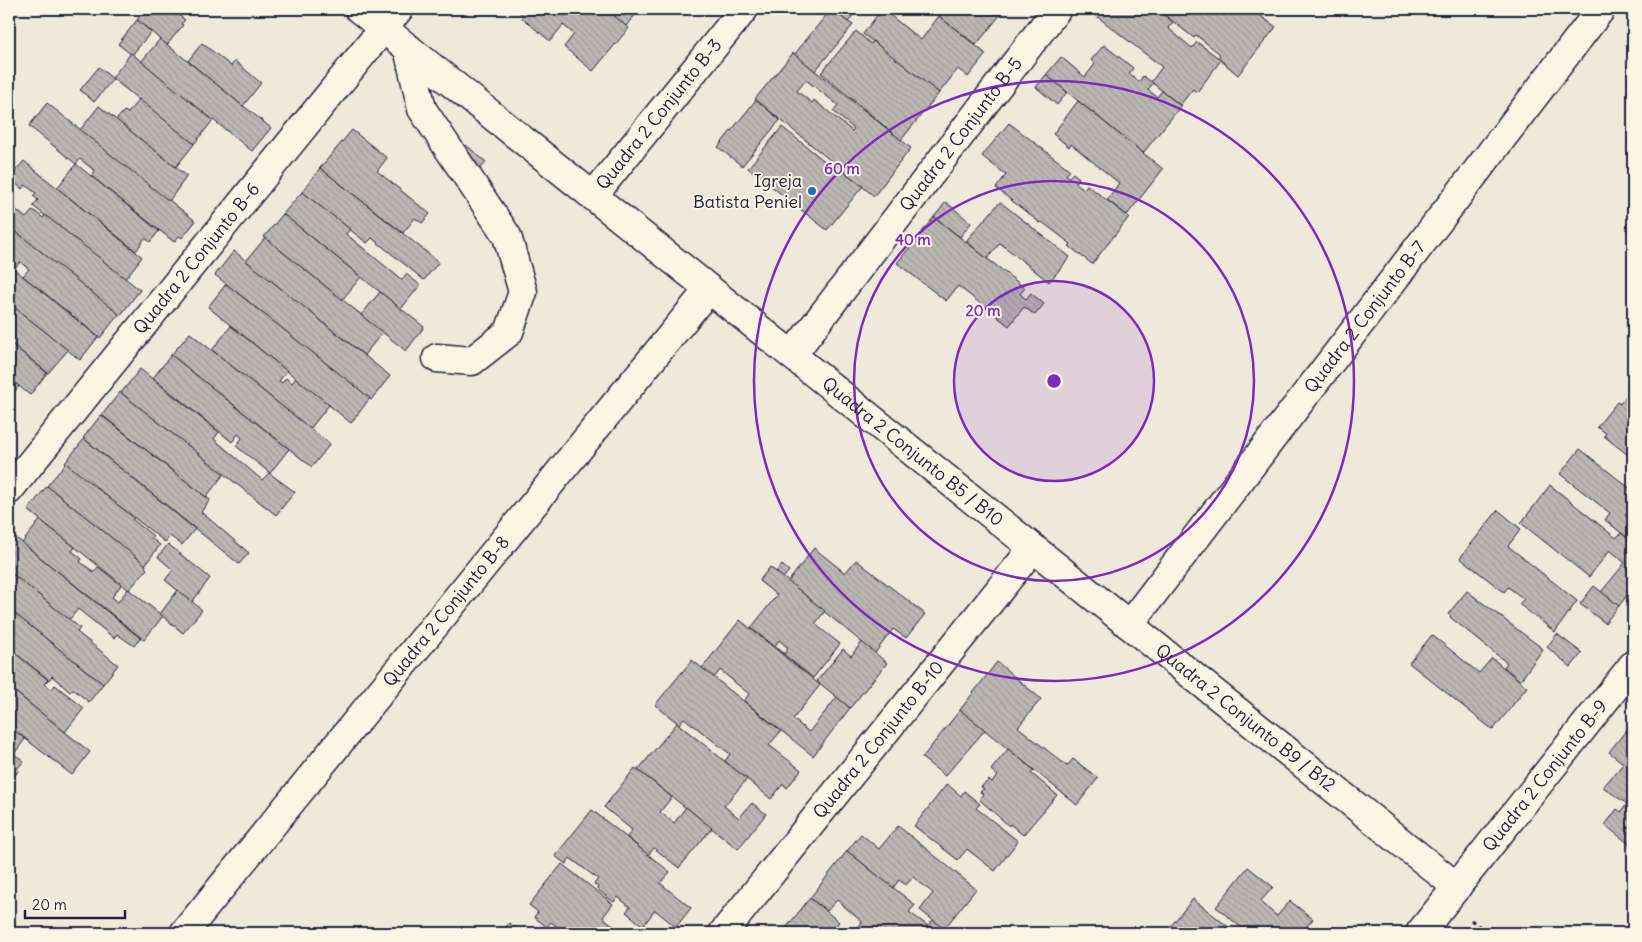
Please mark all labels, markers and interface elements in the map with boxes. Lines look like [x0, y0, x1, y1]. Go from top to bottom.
street label: Quadra 2 Conjunto B-3 [591, 34, 726, 194]
street label: Quadra 2 Conjunto B-5 [894, 52, 1027, 216]
text: 60 m [824, 159, 860, 178]
place label: Igreja Batista Peniel [693, 169, 802, 213]
street label: Quadra 2 Conjunto B-6 [128, 178, 264, 339]
marker: Igreja Batista Peniel [806, 185, 818, 197]
text: 40 m [895, 230, 931, 249]
street label: Quadra 2 Conjunto B-7 [1299, 236, 1430, 397]
text: 20 m [966, 301, 1000, 320]
street label: Quadra 2 Conjunto B5 / B10 [818, 372, 1009, 531]
centre of rings [1045, 372, 1063, 390]
street label: Quadra 2 Conjunto B-8 [377, 531, 514, 691]
street label: Quadra 2 Conjunto B9 / B12 [1151, 638, 1341, 797]
street label: Quadra 2 Conjunto B-10 [808, 656, 949, 823]
street label: Quadra 2 Conjunto B-9 [1477, 695, 1612, 856]
scale bar [25, 887, 125, 919]
text: 20 m [32, 895, 67, 914]

